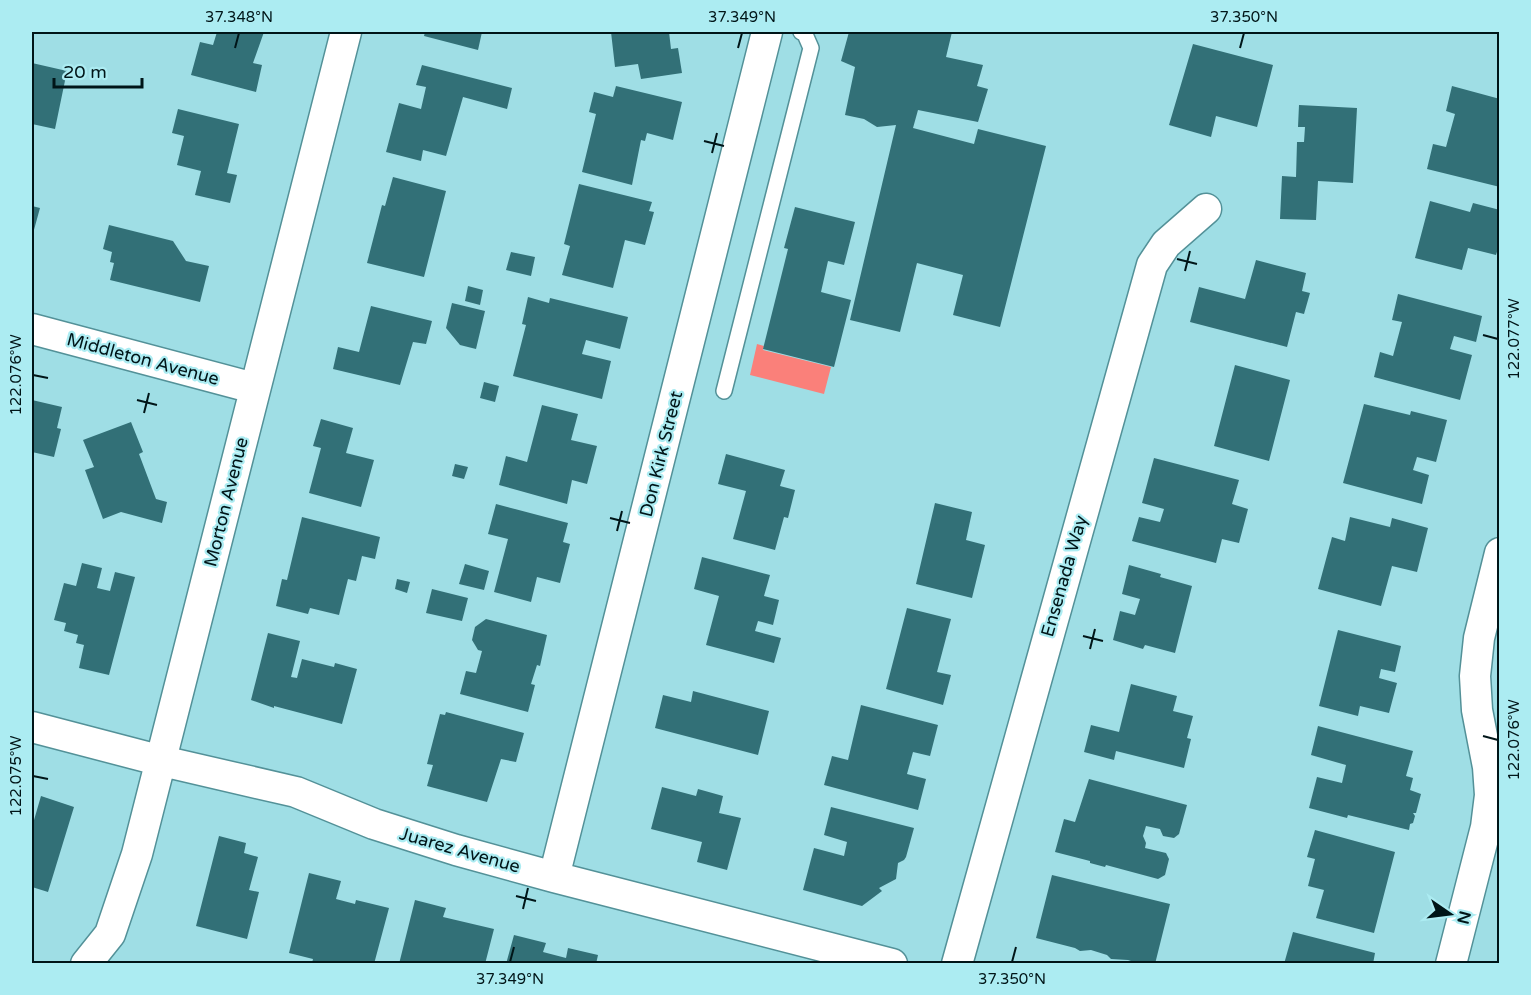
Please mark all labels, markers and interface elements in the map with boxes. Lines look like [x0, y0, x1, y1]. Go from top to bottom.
text: 37.348°N [205, 8, 273, 26]
text: 37.349°N [708, 8, 776, 26]
text: 37.350°N [1210, 8, 1278, 26]
scale bar [54, 51, 142, 89]
text: 20 m [63, 61, 107, 83]
text: 122.077°W [1505, 298, 1523, 380]
street label: Middleton Avenue [64, 328, 222, 390]
text: 122.076°W [7, 334, 25, 416]
street label: Don Kirk Street [635, 389, 687, 519]
street label: Morton Avenue [199, 435, 253, 569]
street label: Ensenada Way [1036, 512, 1092, 639]
text: 122.076°W [1505, 699, 1523, 781]
text: 122.075°W [7, 736, 25, 816]
street label: Juarez Avenue [397, 822, 523, 878]
north arrow [1420, 884, 1480, 944]
text: N [1452, 909, 1475, 926]
text: 37.349°N [476, 970, 544, 988]
text: 37.350°N [978, 970, 1046, 988]

